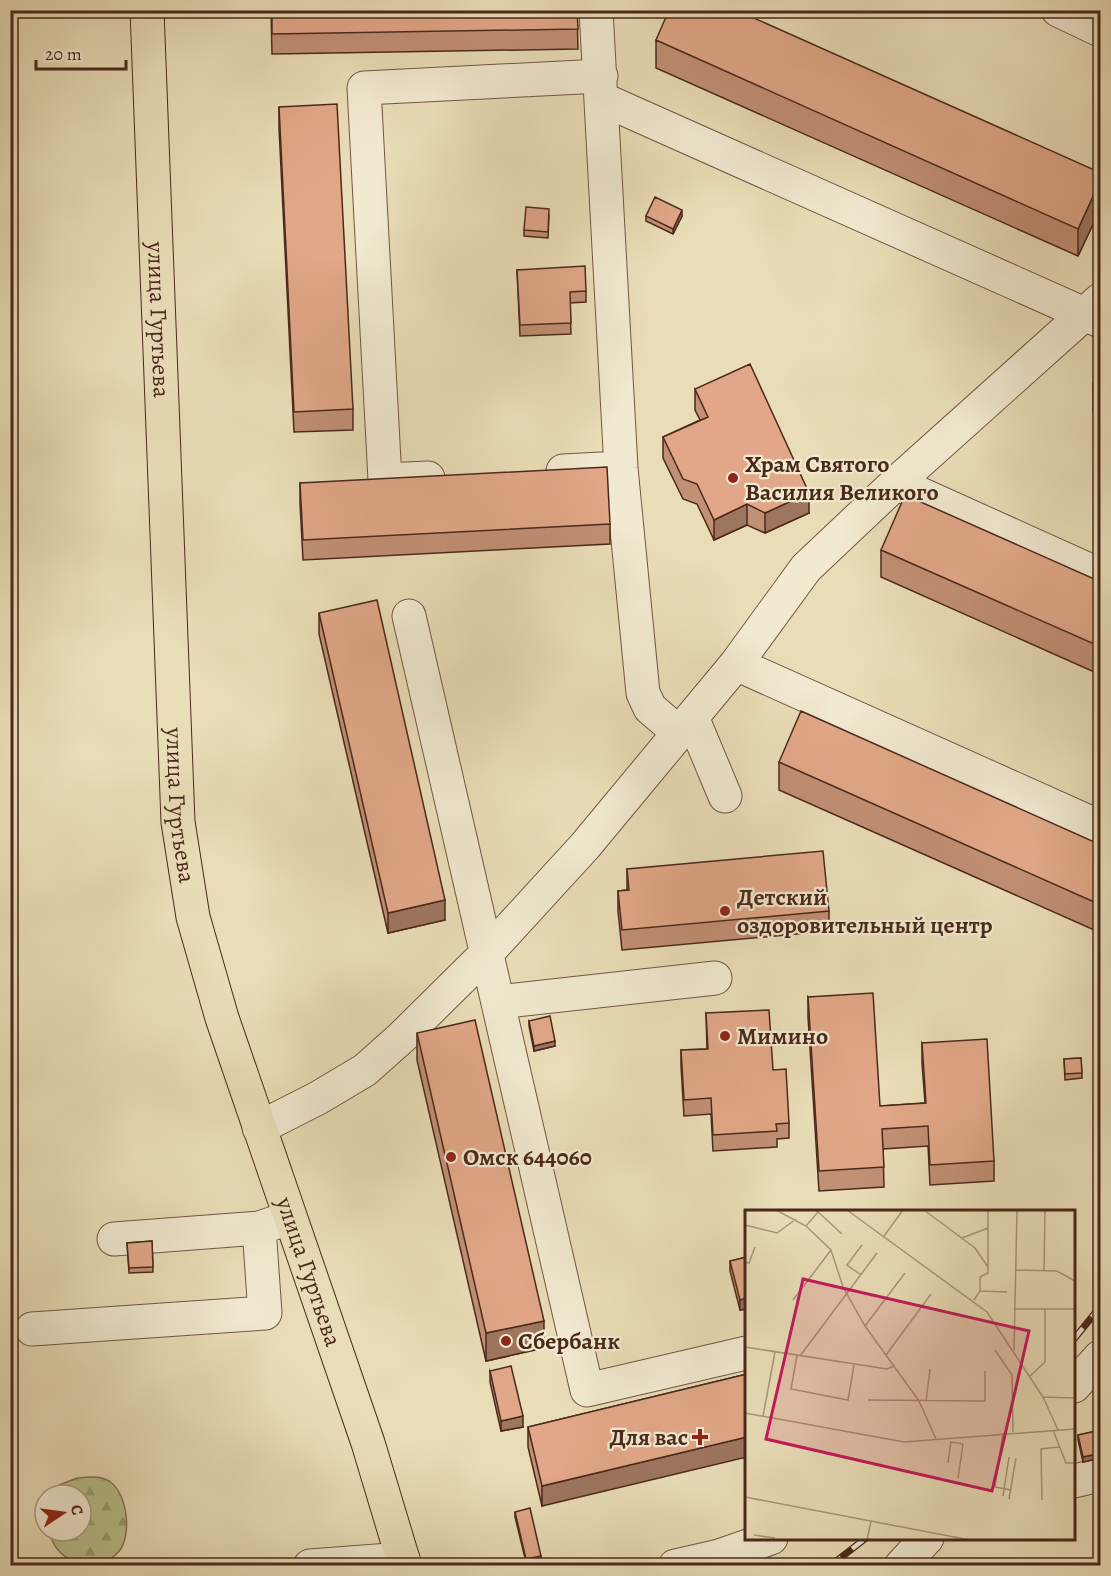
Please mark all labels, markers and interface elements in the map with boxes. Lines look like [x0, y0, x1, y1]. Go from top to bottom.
scale bar [36, 33, 126, 71]
text: 20 m [45, 42, 82, 66]
street label: улица Гуртьева [140, 240, 178, 398]
place label: Храм Святого Василия Великого [745, 448, 939, 508]
marker: Храм Святого Василия Великого [726, 471, 740, 485]
street label: улица Гуртьева [158, 726, 203, 885]
place label: Детский оздоровительный центр [737, 881, 993, 941]
marker: Детский оздоровительный центр [718, 904, 732, 918]
place label: Мимино [737, 1020, 828, 1052]
marker: Мимино [718, 1029, 732, 1043]
place label: Омск 644060 [463, 1141, 592, 1173]
marker: Омск 644060 [444, 1150, 458, 1164]
street label: улица Гуртьева [268, 1192, 350, 1351]
inset map [745, 1210, 1075, 1540]
place label: Сбербанк [518, 1325, 620, 1357]
marker: Сбербанк [499, 1334, 513, 1348]
place label: Для вас [609, 1421, 688, 1453]
marker: Для вас [693, 1430, 707, 1444]
north arrow [33, 1483, 93, 1543]
text: С [65, 1503, 88, 1517]

